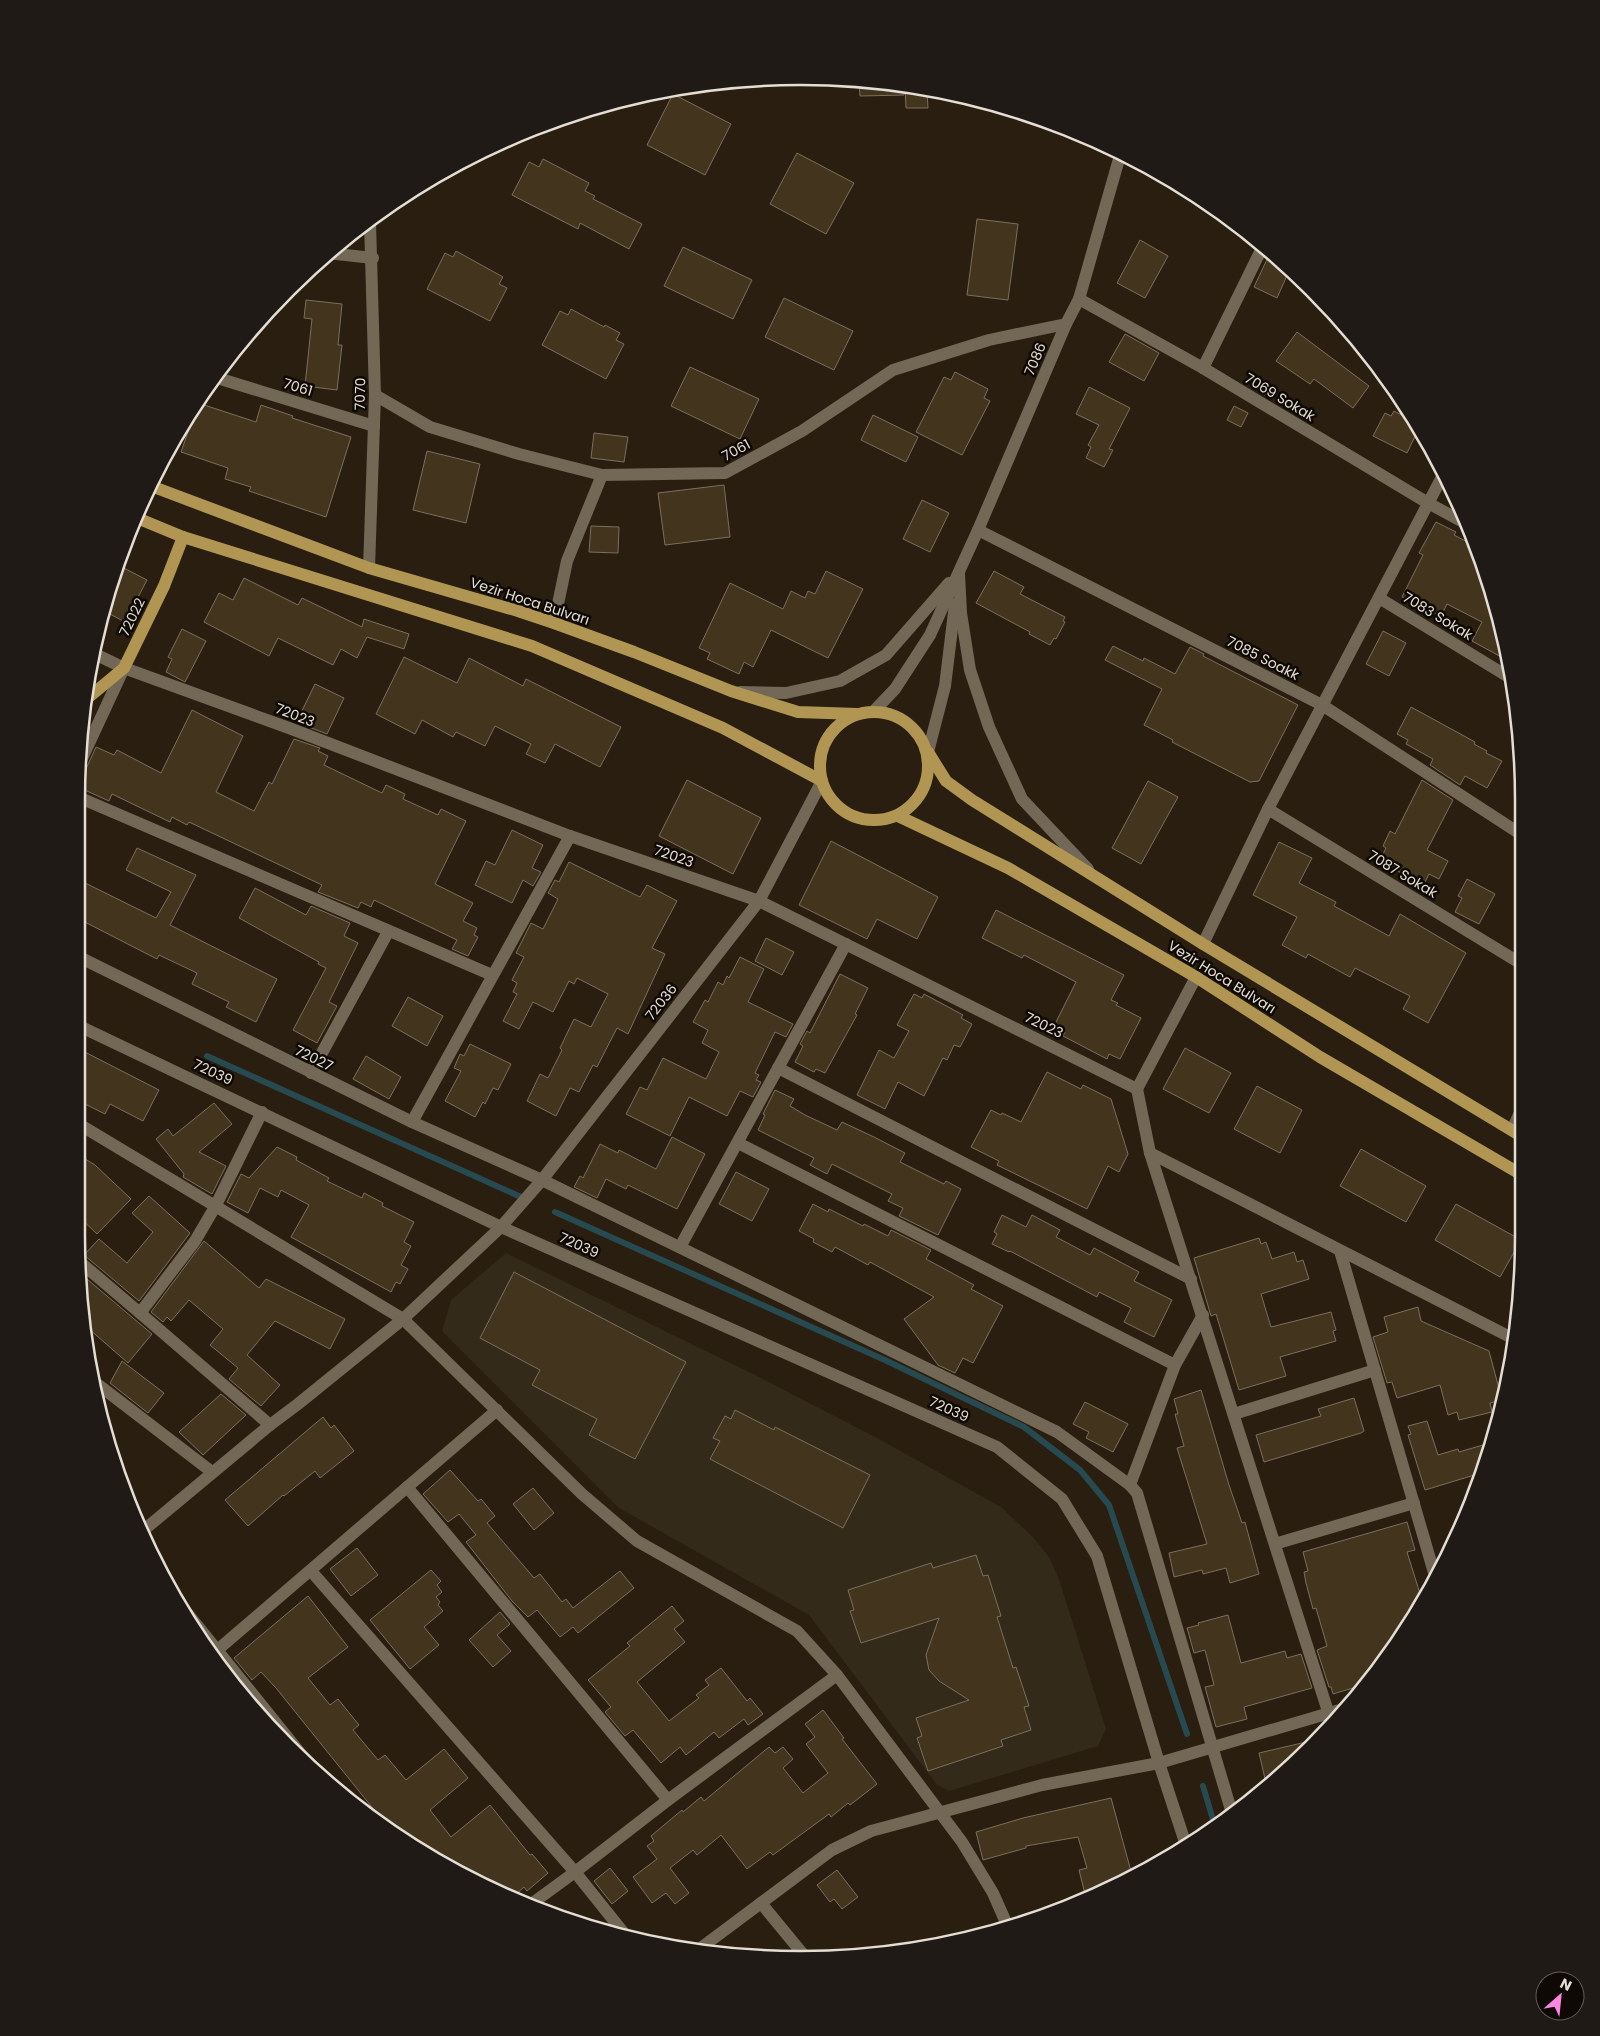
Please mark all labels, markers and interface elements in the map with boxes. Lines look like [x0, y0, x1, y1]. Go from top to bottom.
street label: 7086 [1019, 339, 1051, 379]
street label: 7069 Sokak [1241, 368, 1320, 426]
street label: 7061 [281, 373, 315, 401]
street label: 7070 [350, 377, 370, 411]
street label: 7061 [718, 434, 754, 466]
street label: Vezir Hoca Bulvarı [468, 572, 592, 630]
street label: 7083 Sokak [1399, 587, 1477, 645]
street label: 72022 [114, 594, 150, 640]
street label: 7085 Soakk [1223, 631, 1303, 685]
street label: 72023 [272, 698, 318, 732]
street label: 72023 [651, 840, 697, 872]
street label: 7087 Sokak [1365, 845, 1442, 903]
street label: Vezir Hoca Bulvarı [1164, 936, 1280, 1018]
street label: 72036 [640, 979, 682, 1025]
street label: 72023 [1021, 1007, 1067, 1043]
street label: 72027 [292, 1040, 337, 1076]
street label: 72039 [190, 1054, 236, 1090]
street label: 72039 [556, 1227, 602, 1263]
street label: 72039 [926, 1391, 972, 1427]
north arrow [1535, 1971, 1585, 2021]
text: N [1557, 1973, 1575, 1996]

